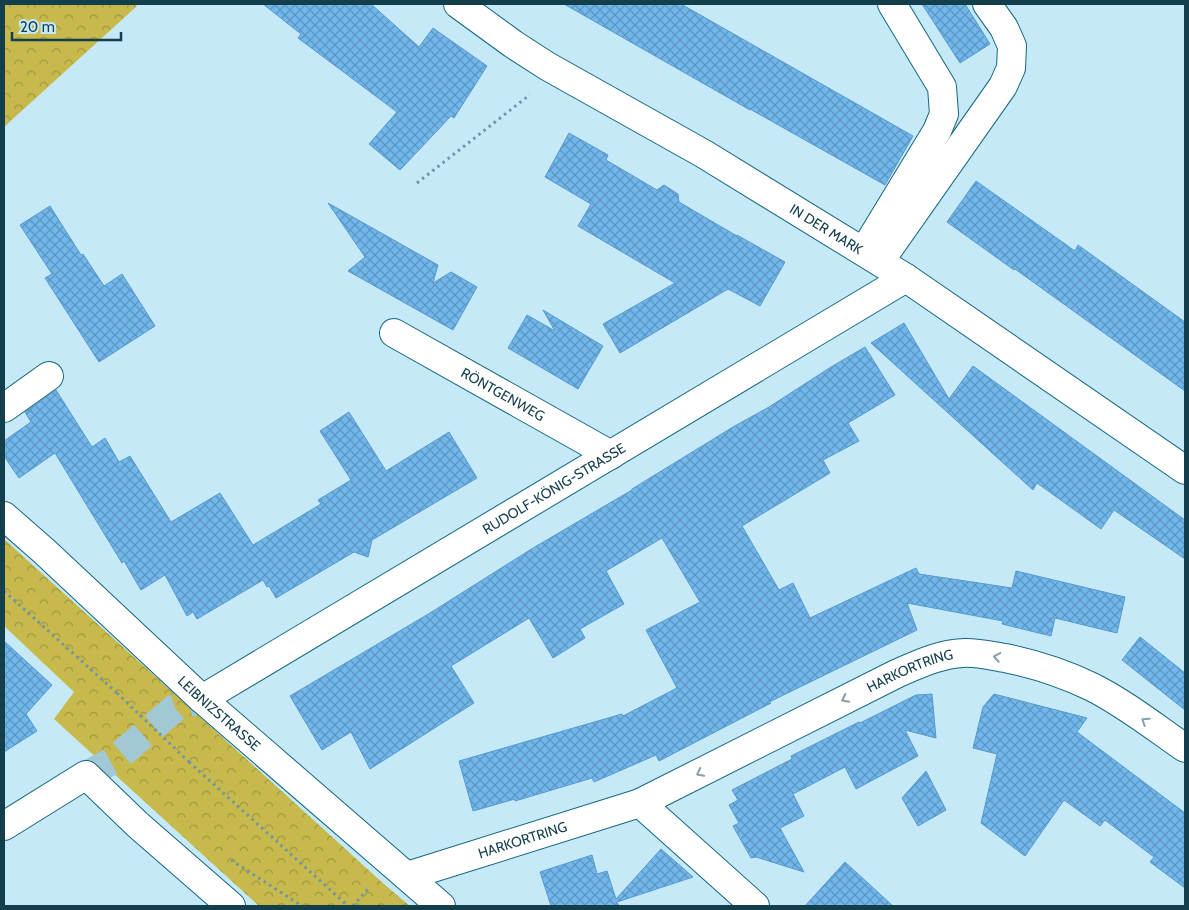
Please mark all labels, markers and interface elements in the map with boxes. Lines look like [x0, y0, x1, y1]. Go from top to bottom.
scale bar [12, 10, 121, 42]
text: 20 m [20, 18, 55, 36]
street label: IN DER MARK [786, 200, 866, 258]
street label: RÖNTGENWEG [458, 363, 548, 425]
street label: RUDOLF-KÖNIG-STRASSE [479, 439, 629, 538]
street label: HARKORTRING [863, 645, 955, 696]
one-way arrow [993, 652, 1002, 662]
street label: LEIBNIZSTRASSE [174, 672, 265, 755]
one-way arrow [841, 693, 850, 703]
one-way arrow [1141, 718, 1151, 727]
one-way arrow [696, 767, 705, 777]
street label: HARKORTRING [476, 817, 569, 862]

